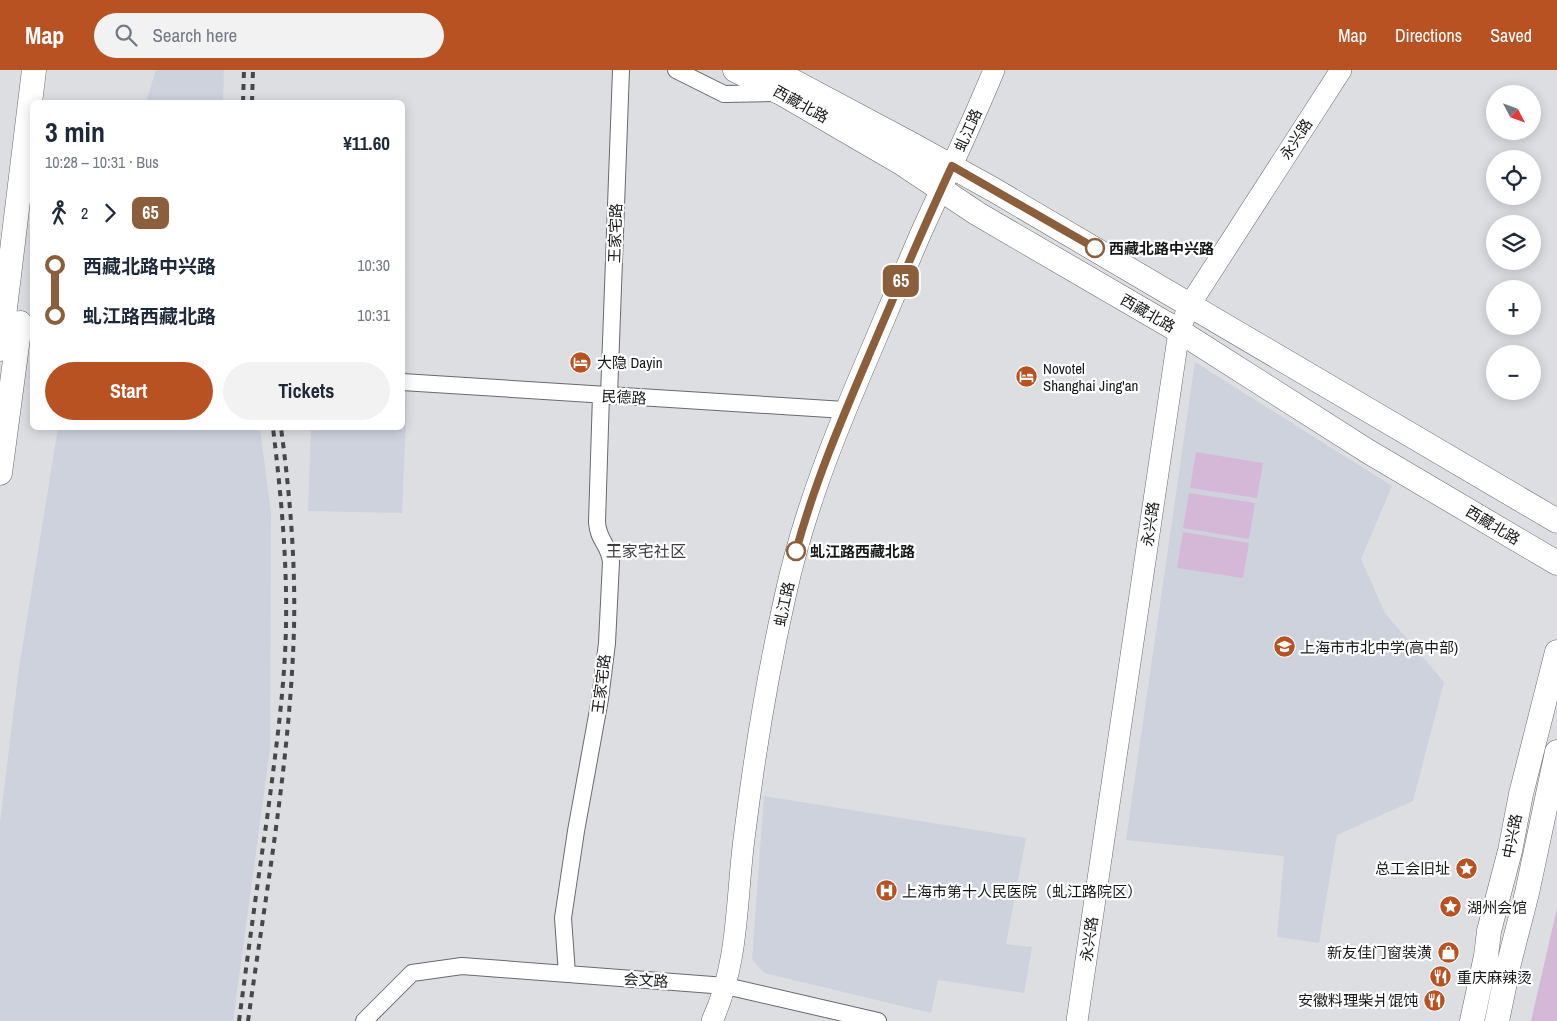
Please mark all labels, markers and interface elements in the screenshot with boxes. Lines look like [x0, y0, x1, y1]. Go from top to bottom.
search box [94, 13, 444, 58]
text: Map [25, 19, 64, 51]
icon: search [112, 21, 140, 49]
text: Search here [152, 22, 237, 48]
text: Map [1338, 23, 1367, 48]
text: Directions [1395, 23, 1462, 48]
text: Saved [1490, 23, 1532, 48]
street label: 西藏北路 [770, 80, 832, 128]
north arrow [1486, 85, 1541, 140]
map controls [1486, 85, 1541, 400]
street label: 虬江路 [949, 105, 987, 155]
text: 3 min [45, 113, 105, 151]
street label: 永兴路 [1275, 114, 1317, 164]
text: ¥11.60 [343, 130, 390, 156]
button: locate [1486, 150, 1541, 205]
text: 10:28 – 10:31 · Bus [45, 151, 159, 173]
icon: walk [45, 199, 73, 227]
icon: forward [96, 199, 124, 227]
text: 65 [142, 200, 159, 225]
text: 2 [81, 202, 88, 224]
street label: 王家宅路 [603, 203, 627, 263]
button: layers [1486, 215, 1541, 270]
marker: 西藏北路中兴路 [1085, 238, 1105, 258]
place label: 西藏北路中兴路 [1109, 238, 1214, 259]
text: 西藏北路中兴路 [83, 253, 216, 279]
text: 10:30 [357, 254, 390, 276]
line badge: 65 [878, 265, 924, 297]
text: 65 [893, 268, 909, 293]
button: + [1486, 280, 1541, 335]
street label: 西藏北路 [1117, 289, 1179, 337]
text: 虬江路西藏北路 [83, 303, 216, 329]
text: 10:31 [357, 304, 390, 326]
button: − [1486, 345, 1541, 400]
hotel icon: 大隐 Dayin [569, 350, 593, 374]
place label: 大隐 Dayin [597, 352, 663, 373]
place label: Novotel Shanghai Jing'an [1043, 358, 1138, 396]
button: Start [45, 362, 213, 420]
button: Tickets [223, 362, 390, 420]
hotel icon: Novotel Shanghai Jing'an [1015, 365, 1039, 389]
street label: 民德路 [601, 385, 647, 409]
street label: 永兴路 [1136, 500, 1164, 548]
street label: 西藏北路 [1462, 501, 1524, 549]
district label: 王家宅社区 [606, 540, 686, 562]
marker: 虬江路西藏北路 [786, 541, 806, 561]
place label: 虬江路西藏北路 [810, 541, 915, 562]
street label: 虬江路 [769, 580, 799, 628]
school or university icon: 上海市市北中学(高中部) [1272, 635, 1296, 659]
place label: 上海市市北中学(高中部) [1300, 637, 1458, 658]
street label: 王家宅路 [587, 653, 615, 715]
street label: 中兴路 [1497, 812, 1527, 860]
place icon: 总工会旧址 [1454, 856, 1478, 880]
place label: 总工会旧址 [1375, 858, 1450, 879]
hospital icon: 上海市第十人民医院（虬江路院区） [874, 879, 898, 903]
place label: 上海市第十人民医院（虬江路院区） [902, 881, 1142, 902]
place icon: 湖州会馆 [1439, 895, 1463, 919]
place label: 湖州会馆 [1467, 897, 1527, 918]
street label: 永兴路 [1075, 915, 1103, 963]
shop icon: 新友佳门窗装潢 [1436, 940, 1460, 964]
place label: 新友佳门窗装潢 [1327, 942, 1432, 963]
restaurant icon: 重庆麻辣烫 [1429, 965, 1453, 989]
place label: 重庆麻辣烫 [1457, 967, 1532, 988]
street label: 会文路 [623, 968, 669, 992]
restaurant icon: 安徽料理柴爿馄饨 [1422, 988, 1446, 1012]
place label: 安徽料理柴爿馄饨 [1298, 990, 1418, 1011]

